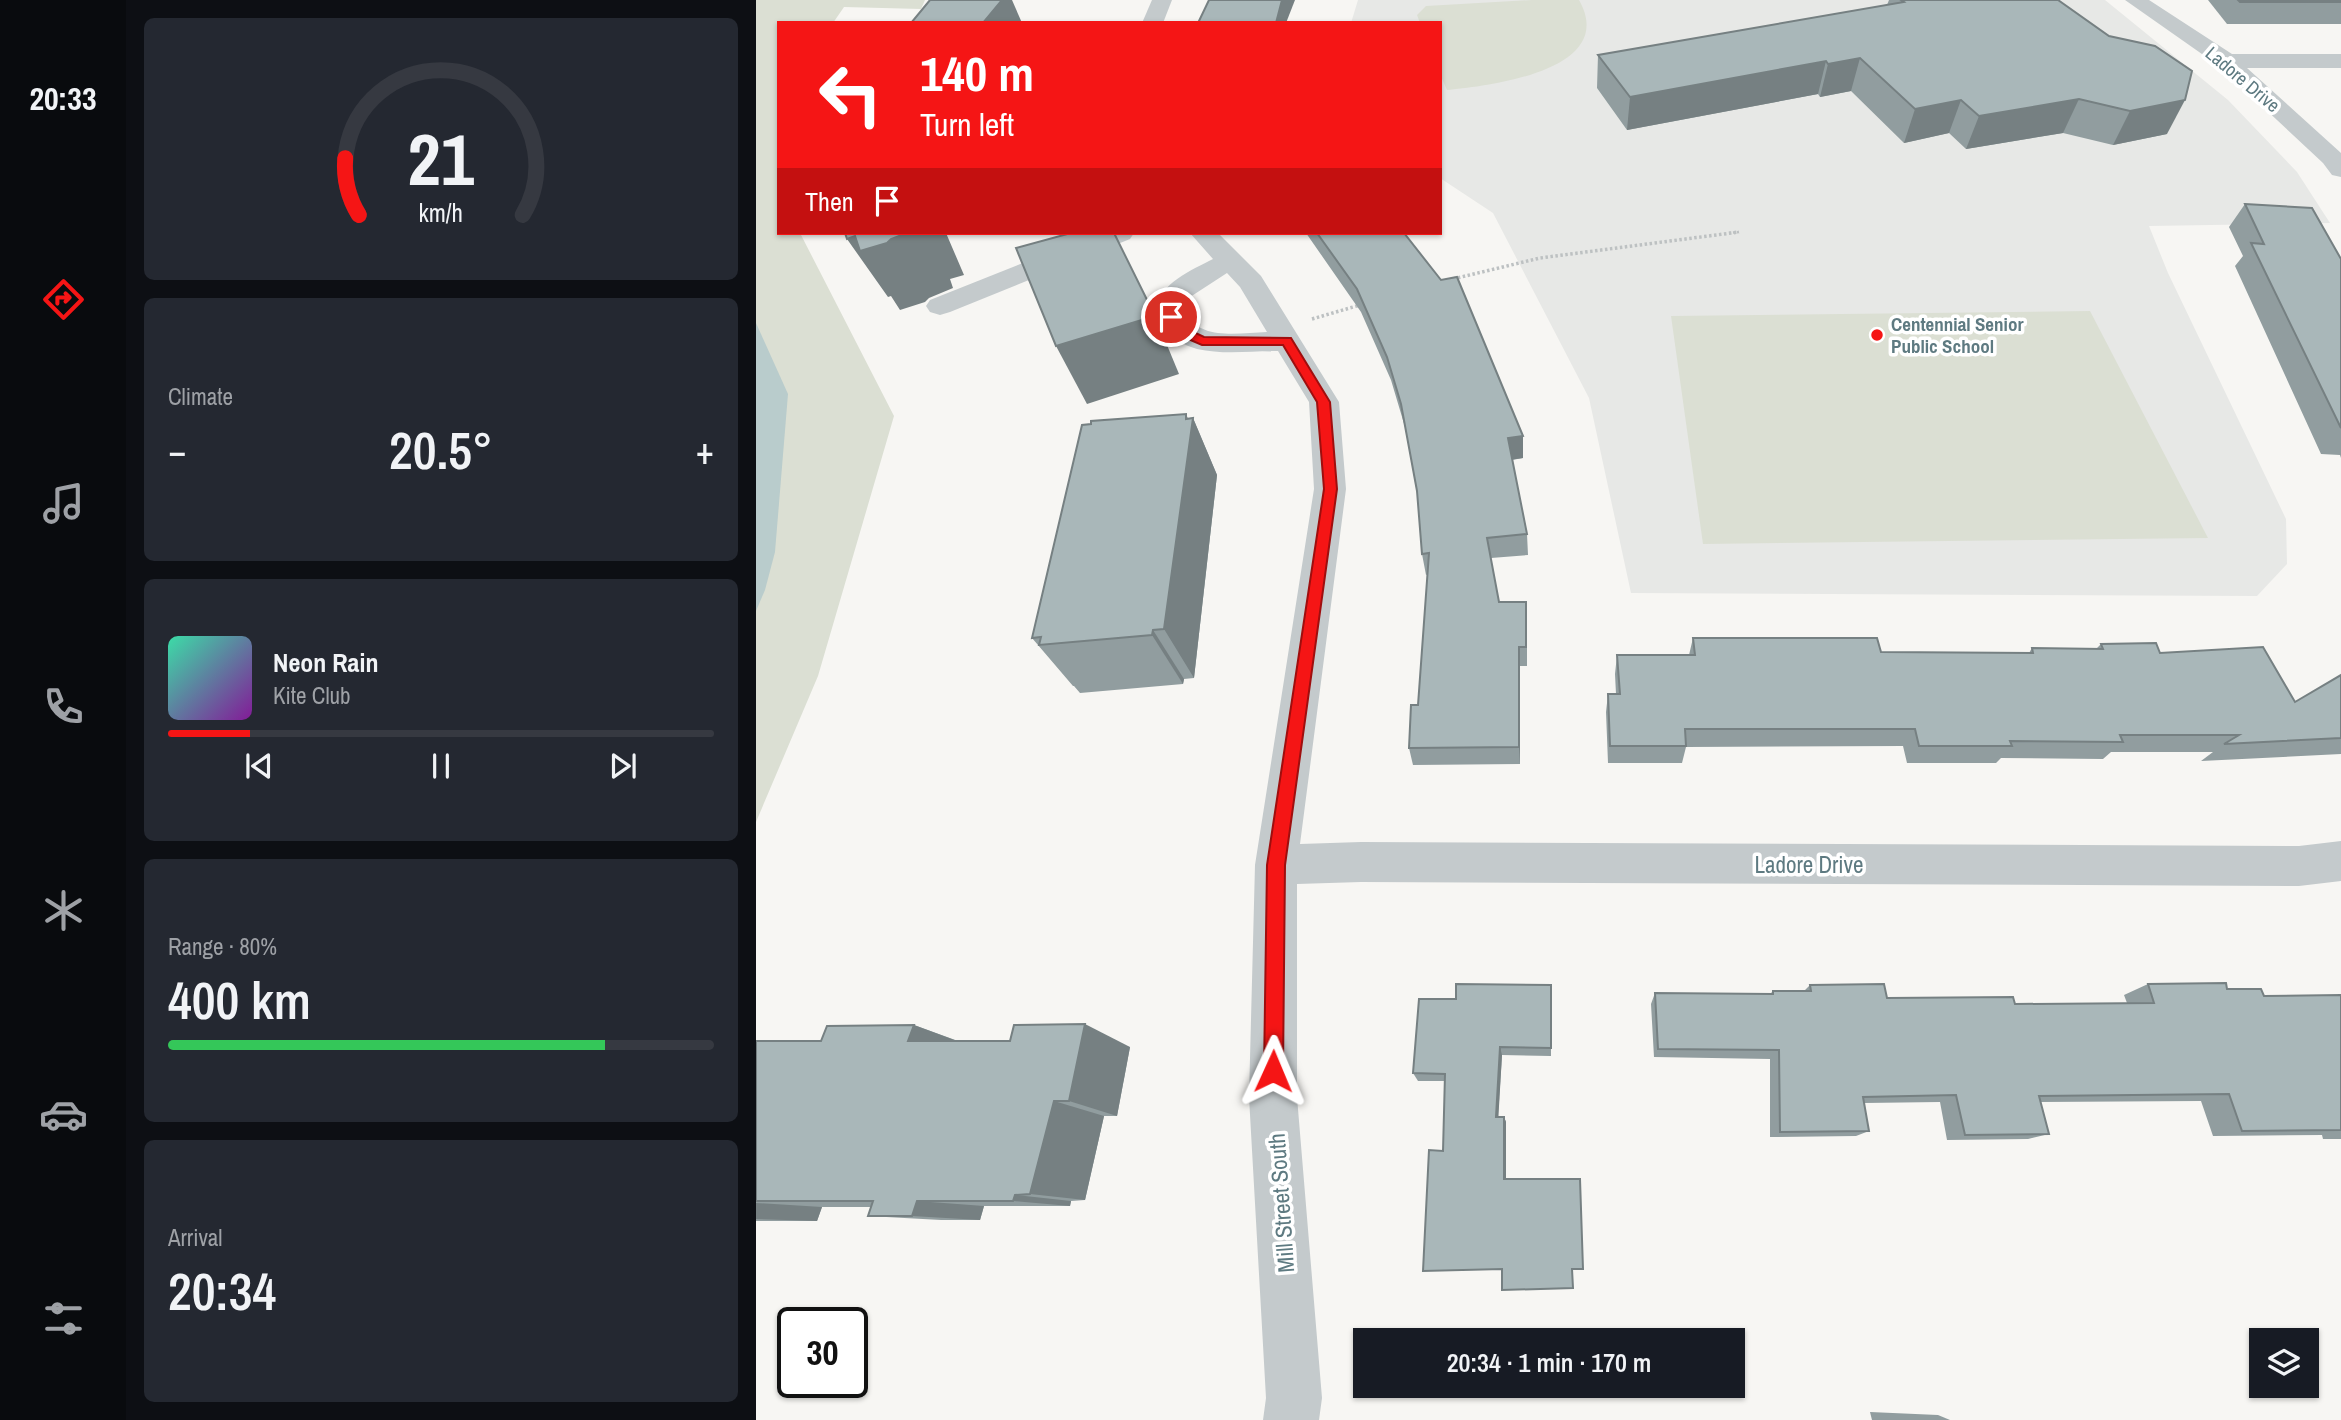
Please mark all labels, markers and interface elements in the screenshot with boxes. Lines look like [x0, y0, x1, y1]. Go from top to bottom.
text: 140 m [920, 40, 1034, 106]
street label: Ladore Drive [2200, 40, 2286, 118]
icon: left [805, 49, 896, 140]
text: 20:33 [29, 77, 97, 120]
text: Turn left [920, 103, 1014, 146]
text: 21 [408, 111, 475, 209]
icon: arrive [868, 182, 906, 220]
text: Then [805, 184, 854, 219]
text: km/h [419, 196, 463, 230]
icon: directions [39, 275, 88, 324]
pin [1141, 287, 1201, 347]
icon: arrive [1152, 298, 1190, 336]
place label: Centennial Senior Public School [1891, 311, 2023, 359]
marker: Centennial Senior Public School [1869, 327, 1885, 343]
text: Climate [168, 381, 233, 412]
text: 20.5° [389, 415, 493, 485]
text: − [168, 425, 186, 476]
text: + [696, 425, 714, 476]
icon: music [39, 479, 88, 528]
text: Neon Rain [273, 645, 378, 680]
text: Kite Club [273, 680, 351, 711]
icon: phone [39, 682, 88, 731]
icon: previous [240, 747, 278, 785]
icon: pause [422, 747, 460, 785]
icon: next [604, 747, 642, 785]
street label: Ladore Drive [1754, 849, 1864, 880]
icon: climate [39, 886, 88, 935]
text: Range · 80% [168, 931, 277, 962]
text: 400 km [168, 965, 311, 1035]
position arrow [1236, 1034, 1310, 1108]
icon: car [39, 1090, 88, 1139]
street label: Mill Street South [1261, 1132, 1301, 1274]
text: Arrival [168, 1222, 223, 1253]
text: 20:34 [168, 1256, 276, 1326]
icon: filters [39, 1294, 88, 1343]
speed limit sign: 30 [777, 1307, 868, 1398]
map controls [2249, 1328, 2319, 1398]
button: layers [2249, 1328, 2319, 1398]
text: 20:34 · 1 min · 170 m [1447, 1345, 1651, 1380]

